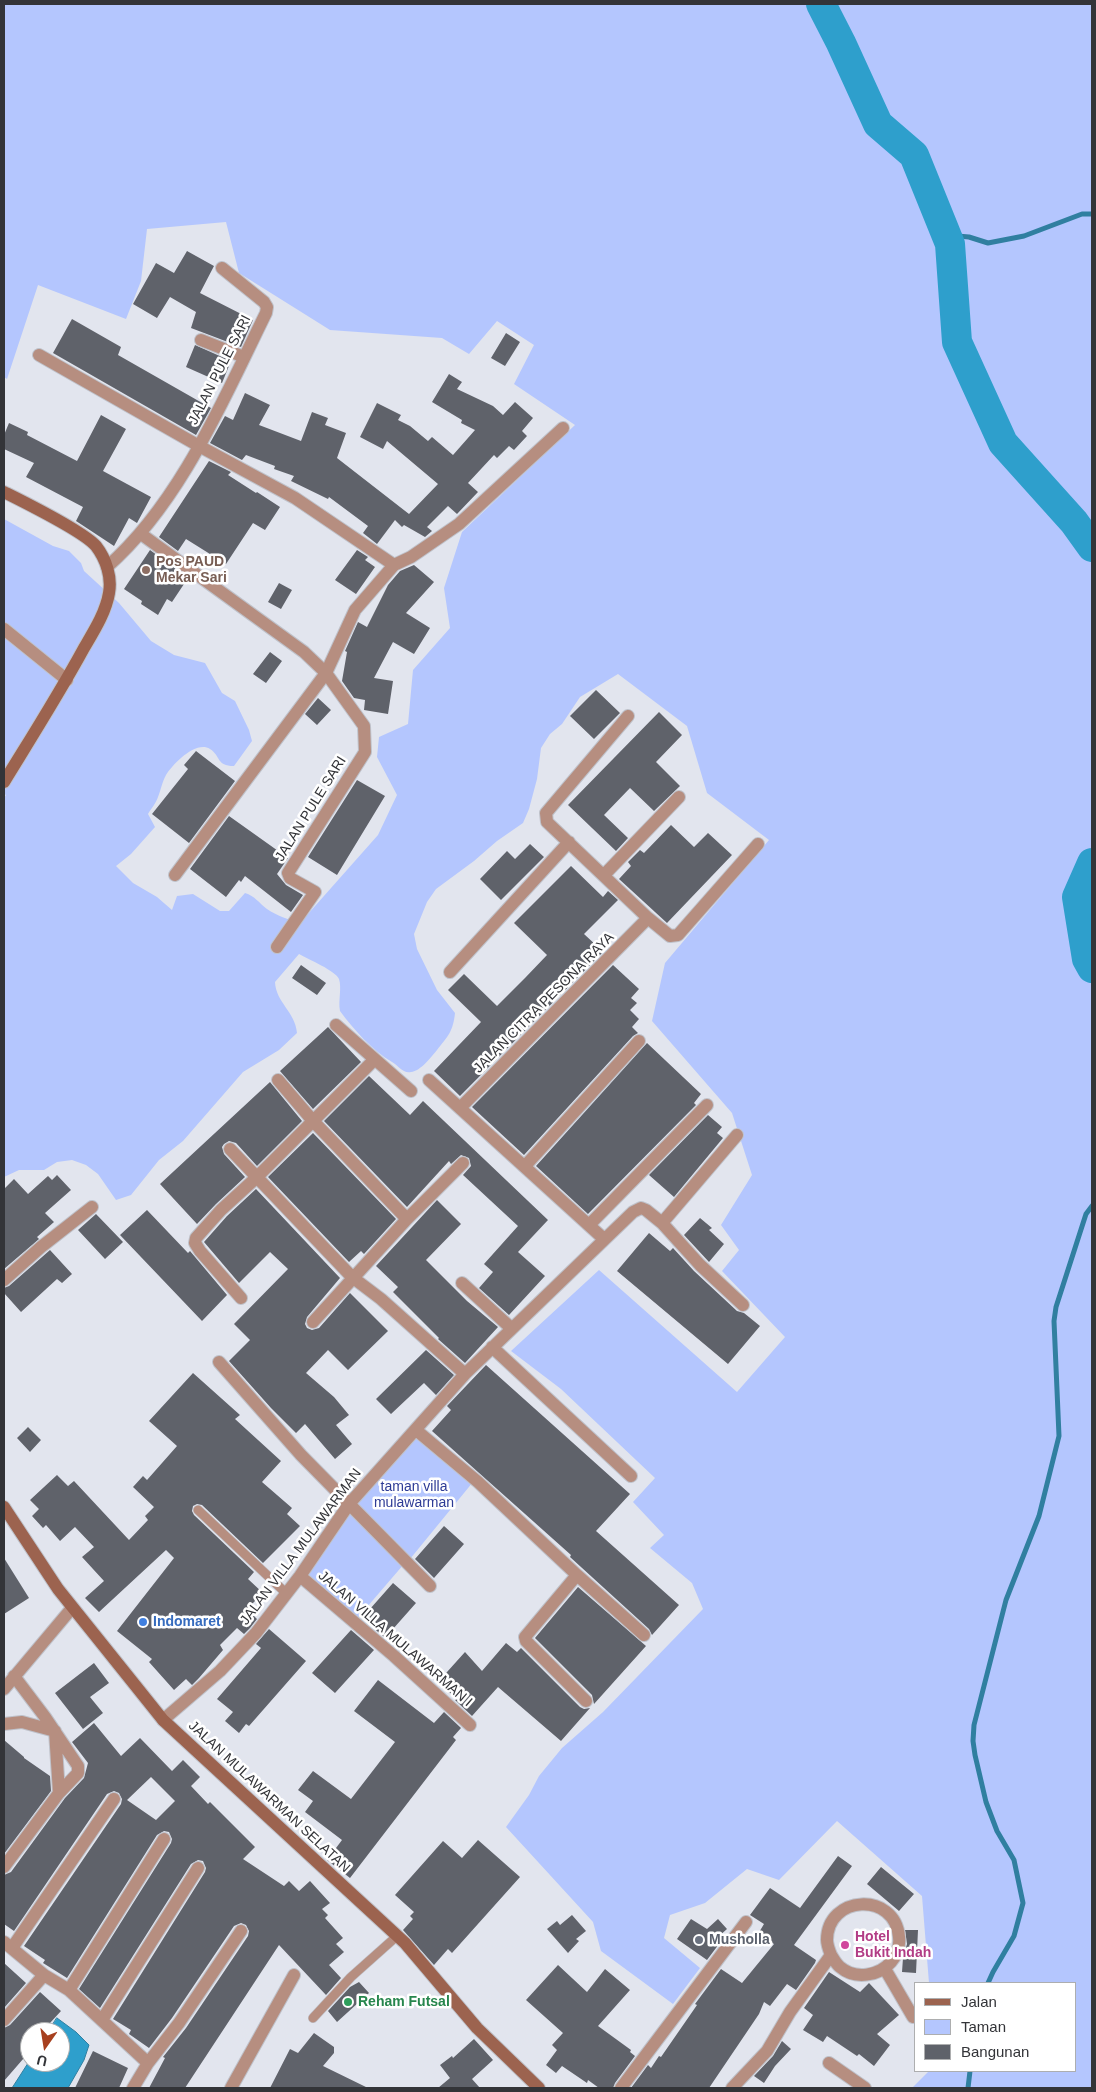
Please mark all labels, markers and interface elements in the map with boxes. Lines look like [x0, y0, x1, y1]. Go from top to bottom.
street label: JALAN PULE SARI [185, 312, 255, 428]
place label: Pos PAUD Mekar Sari [156, 554, 227, 586]
marker: Pos PAUD Mekar Sari [140, 564, 152, 576]
street label: JALAN PULE SARI [272, 753, 350, 865]
street label: JALAN CITRA PESONA RAYA [470, 929, 618, 1077]
street label: JALAN VILLA MULAWARMAN [237, 1466, 365, 1628]
park label: taman villa mulawarman [374, 1479, 454, 1511]
street label: JALAN VILLA MULAWARMAN I [314, 1567, 476, 1711]
place label: Indomaret [153, 1614, 221, 1630]
marker: Indomaret [137, 1616, 149, 1628]
street label: JALAN MULAWARMAN SELATAN [185, 1718, 353, 1876]
place label: Hotel Bukit Indah [855, 1929, 931, 1961]
place label: Musholla [709, 1932, 770, 1948]
marker: Musholla [693, 1934, 705, 1946]
marker: Hotel Bukit Indah [839, 1939, 851, 1951]
legend [914, 1982, 1076, 2072]
text: Jalan [961, 1993, 997, 2010]
place label: Reham Futsal [358, 1994, 450, 2010]
marker: Reham Futsal [342, 1996, 354, 2008]
text: Taman [961, 2018, 1006, 2035]
north arrow [20, 2022, 70, 2072]
text: Bangunan [961, 2043, 1029, 2060]
text: U [35, 2052, 49, 2070]

